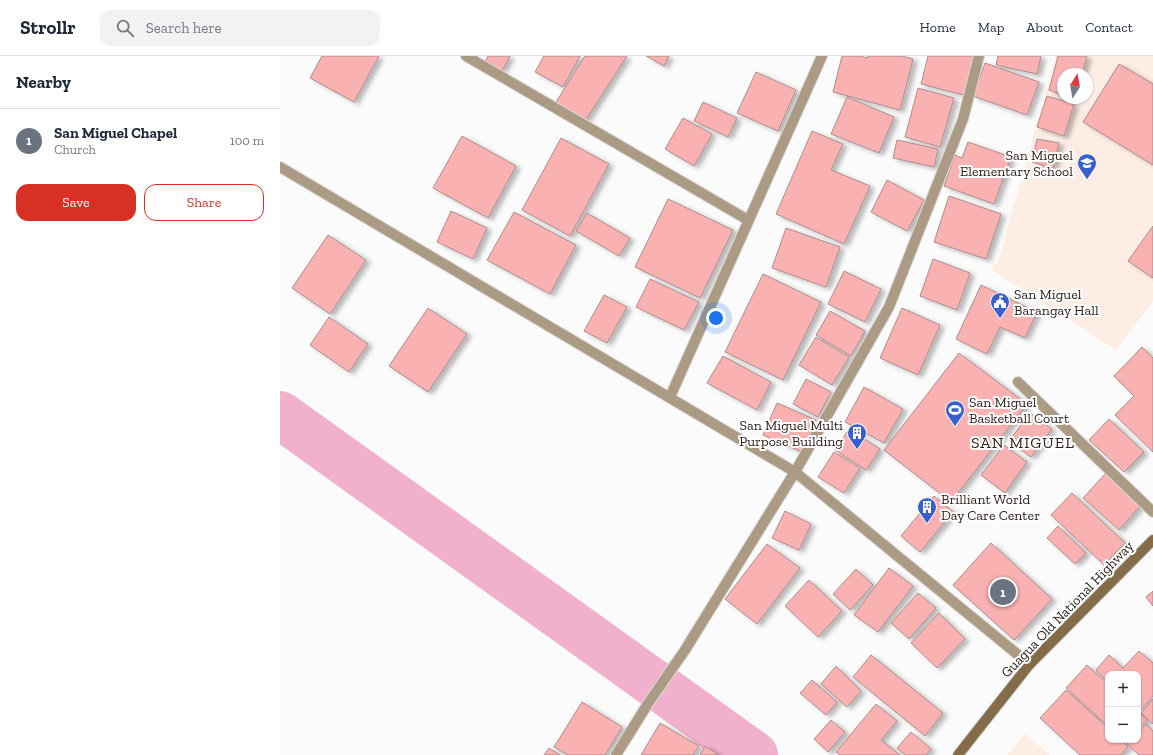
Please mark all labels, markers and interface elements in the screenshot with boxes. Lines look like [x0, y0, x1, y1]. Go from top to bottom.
search box [100, 10, 380, 46]
text: Strollr [20, 16, 76, 39]
icon: search [114, 17, 136, 39]
text: Search here [146, 19, 222, 37]
text: Home [920, 19, 956, 36]
text: Map [978, 19, 1004, 36]
text: About [1026, 19, 1063, 36]
text: Contact [1085, 19, 1133, 36]
north arrow [1057, 68, 1093, 104]
text: Nearby [16, 72, 71, 92]
text: San Miguel Chapel [54, 124, 177, 142]
text: 1 [26, 133, 32, 148]
text: 100 m [230, 133, 264, 148]
text: Church [54, 142, 96, 157]
place label: San Miguel Elementary School [960, 147, 1073, 180]
school or university icon: San Miguel Elementary School [1076, 152, 1098, 180]
button: Save [16, 184, 136, 221]
button: Share [144, 184, 264, 221]
place label: San Miguel Barangay Hall [1014, 286, 1099, 319]
public building icon: San Miguel Barangay Hall [989, 291, 1011, 319]
your location [706, 308, 726, 328]
place label: San Miguel Basketball Court [969, 394, 1070, 427]
sports icon: San Miguel Basketball Court [944, 399, 966, 427]
place label: San Miguel Multi Purpose Building [739, 417, 843, 450]
building icon: San Miguel Multi Purpose Building [846, 422, 868, 450]
district label: SAN MIGUEL [971, 433, 1075, 452]
place label: Brilliant World Day Care Center [941, 491, 1040, 524]
building icon: Brilliant World Day Care Center [916, 496, 938, 524]
street label: Guagua Old National Highway [998, 537, 1138, 681]
pin: 1 [990, 577, 1016, 607]
map controls [1105, 671, 1141, 743]
button: + [1105, 671, 1141, 707]
button: − [1105, 707, 1141, 743]

